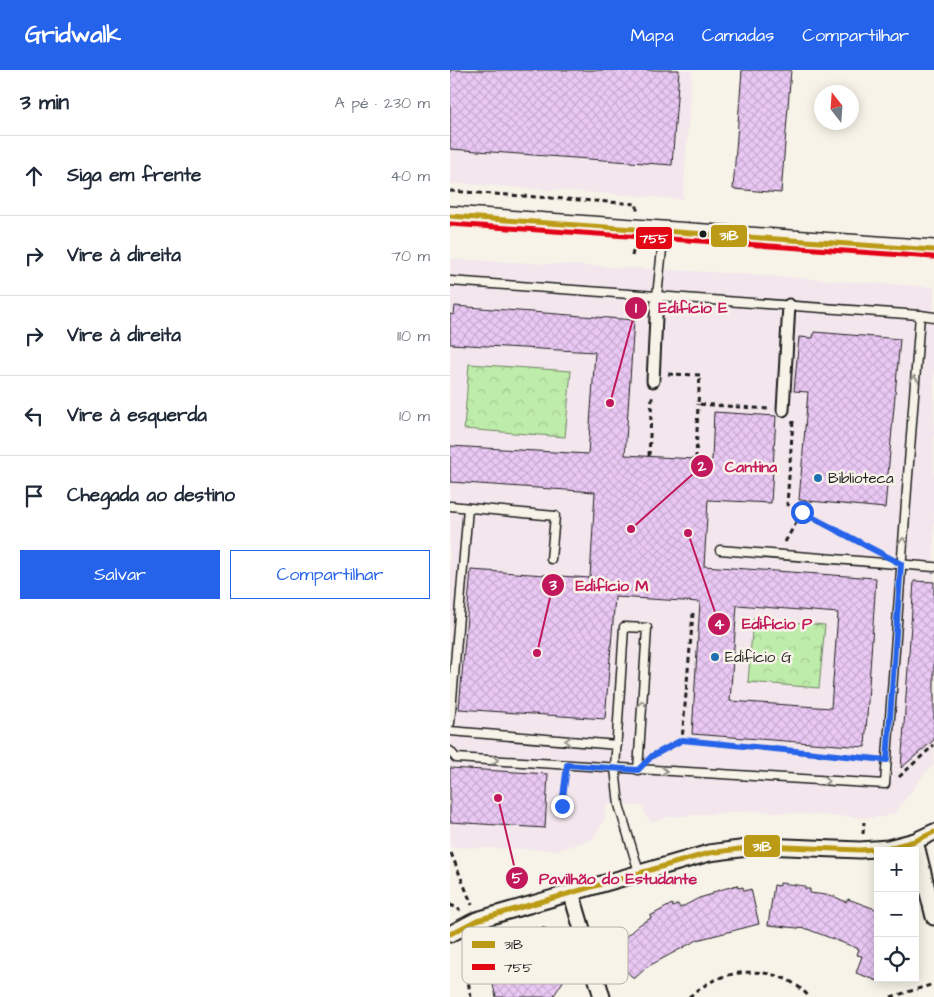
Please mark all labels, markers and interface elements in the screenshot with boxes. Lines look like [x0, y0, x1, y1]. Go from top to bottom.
text: Gridwalk [25, 18, 121, 52]
text: Mapa [630, 23, 674, 48]
text: Camadas [702, 23, 774, 48]
text: Compartilhar [802, 23, 909, 48]
north arrow [814, 85, 859, 130]
text: 3 min [20, 88, 69, 117]
text: A pé · 230 m [334, 92, 430, 114]
icon: ahead [20, 162, 48, 190]
text: Siga em frente [67, 162, 201, 189]
text: 40 m [390, 165, 430, 187]
line badge: 31B [710, 224, 748, 248]
line badge: 755 [635, 226, 673, 250]
text: 31B [719, 226, 738, 246]
text: 755 [639, 229, 669, 249]
unlabelled marker [698, 229, 708, 239]
icon: right [20, 242, 48, 270]
text: Vire à direita [67, 242, 181, 269]
text: 70 m [391, 245, 430, 267]
callout: Edifício E [624, 292, 738, 323]
text: Edifício E [658, 297, 728, 319]
text: 1 [635, 298, 637, 319]
icon: right [20, 322, 48, 350]
text: Vire à direita [67, 322, 181, 349]
text: 110 m [397, 325, 430, 347]
one-way arrow [909, 375, 920, 383]
icon: left [20, 402, 48, 430]
text: Vire à esquerda [67, 402, 207, 429]
text: 10 m [399, 405, 430, 427]
callout: Cantina [690, 450, 787, 481]
text: 2 [697, 456, 707, 477]
text: Cantina [725, 456, 778, 478]
place label: Biblioteca [828, 468, 894, 489]
marker: Biblioteca [812, 472, 824, 484]
icon: arrive [20, 482, 48, 510]
text: Chegada ao destino [67, 482, 235, 509]
route start [791, 501, 814, 524]
one-way arrow [897, 537, 908, 545]
button: Salvar [20, 550, 220, 599]
button: Compartilhar [230, 550, 430, 599]
callout: Edifício M [541, 570, 659, 601]
text: 3 [548, 575, 557, 596]
text: Edifício M [575, 575, 649, 597]
callout: Edifício P [706, 608, 822, 639]
text: Edifício P [742, 613, 813, 635]
text: 4 [714, 614, 725, 635]
place label: Edifício G [725, 647, 792, 668]
marker: Edifício G [709, 651, 721, 663]
one-way arrow [636, 699, 647, 707]
one-way arrow [564, 735, 572, 746]
one-way arrow [492, 755, 500, 766]
one-way arrow [660, 766, 668, 777]
one-way arrow [822, 775, 830, 786]
route end [551, 795, 574, 818]
line badge: 31B [743, 834, 781, 858]
text: 31B [752, 837, 771, 857]
map controls [874, 847, 919, 982]
button: + [874, 847, 919, 892]
callout: Pavilhão do Estudante [504, 862, 708, 893]
text: 5 [512, 868, 523, 889]
text: Pavilhão do Estudante [539, 868, 697, 890]
button: − [874, 892, 919, 937]
legend [462, 927, 628, 984]
text: 31B [504, 935, 523, 955]
button: locate [874, 937, 919, 982]
text: 755 [504, 958, 533, 978]

